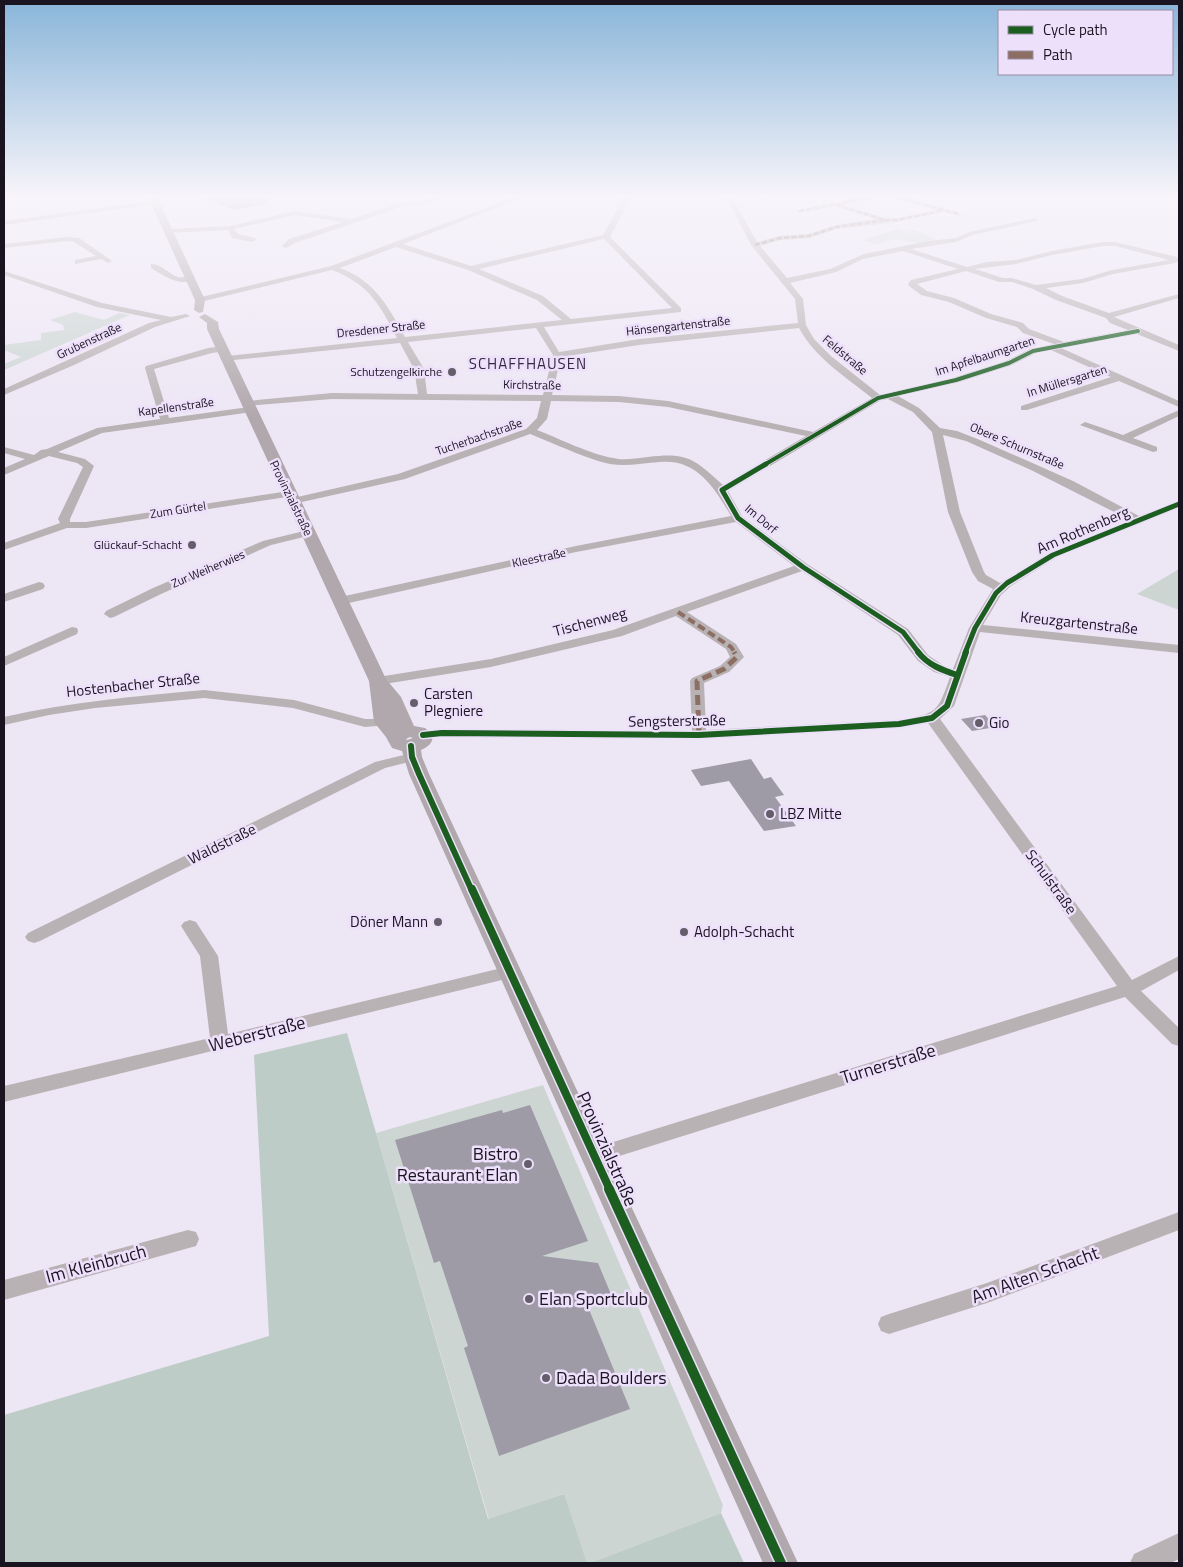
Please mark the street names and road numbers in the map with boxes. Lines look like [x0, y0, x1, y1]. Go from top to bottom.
street label: Hänsengartenstraße [625, 311, 731, 340]
street label: Dresdener Straße [336, 314, 426, 343]
street label: Grubenstraße [53, 317, 124, 364]
street label: Feldstraße [818, 330, 872, 379]
street label: Im Apfelbaumgarten [933, 330, 1037, 381]
street label: In Müllersgarten [1024, 359, 1109, 402]
street label: Kirchstraße [503, 374, 561, 395]
street label: Kapellenstraße [137, 392, 215, 421]
street label: Tucherbachstraße [433, 413, 525, 460]
street label: Obere Schurnstraße [967, 417, 1067, 474]
street label: Provinzialstraße [265, 457, 318, 539]
street label: Zum Gürtel [149, 496, 207, 523]
street label: Im Dorf [741, 499, 782, 538]
street label: Am Rothenberg [1033, 500, 1133, 559]
street label: Kleestraße [510, 543, 568, 572]
street label: Zur Weiherwies [168, 544, 248, 593]
street label: Tischenweg [551, 601, 629, 642]
street label: Kreuzgartenstraße [1019, 605, 1139, 640]
street label: Hostenbacher Straße [65, 666, 201, 703]
street label: Sengsterstraße [628, 708, 726, 733]
street label: Waldstraße [184, 817, 260, 870]
street label: Schulstraße [1020, 844, 1083, 919]
street label: Weberstraße [206, 1008, 308, 1059]
street label: Turnerstraße [837, 1036, 939, 1091]
street label: Provinzialstraße [570, 1087, 645, 1210]
street label: Im Kleinbruch [42, 1237, 149, 1290]
street label: Am Alten Schacht [967, 1239, 1103, 1310]

